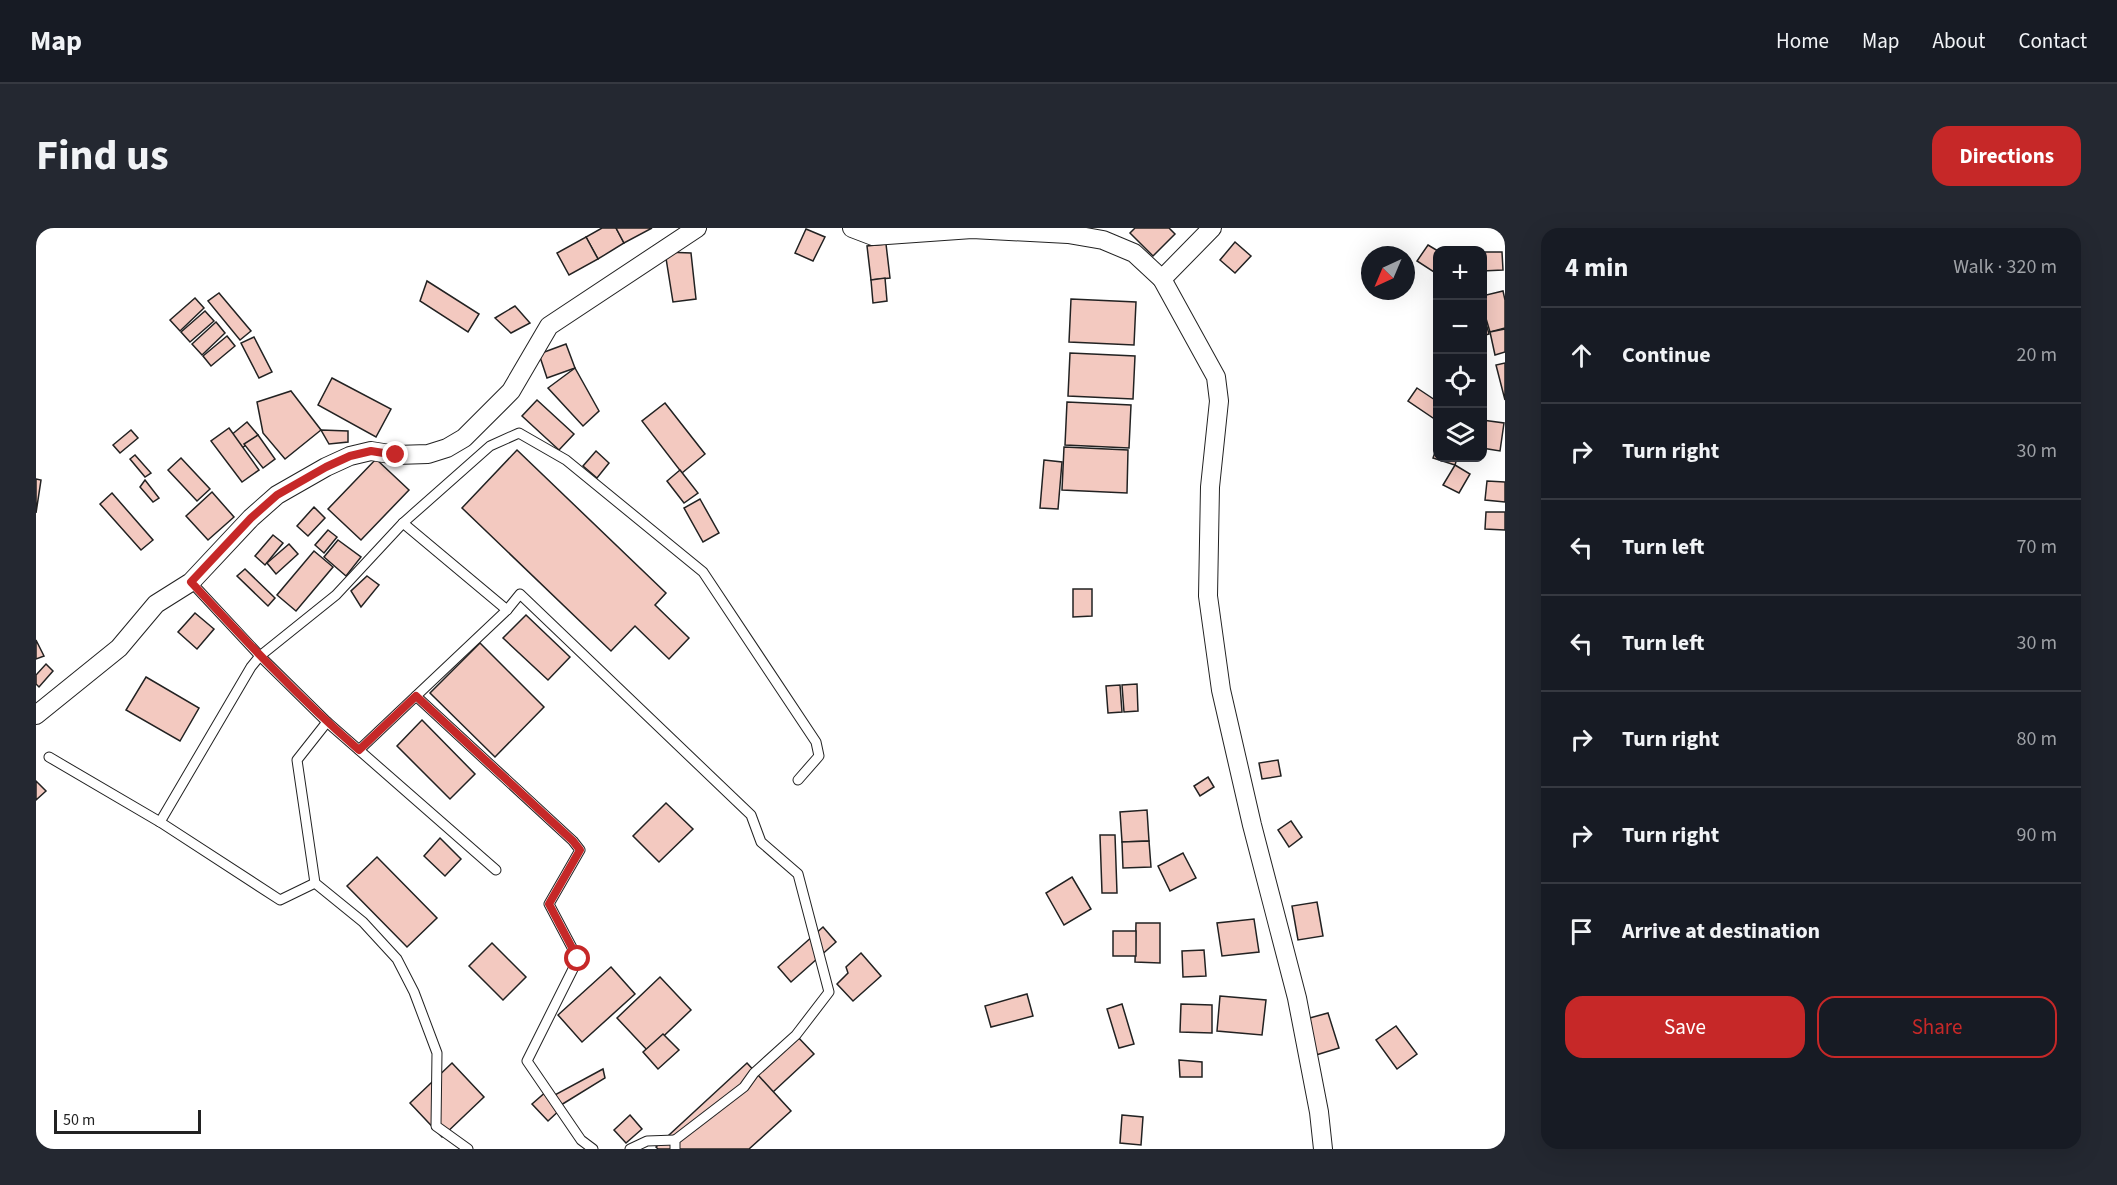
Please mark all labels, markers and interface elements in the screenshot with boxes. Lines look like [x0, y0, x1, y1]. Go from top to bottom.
text: Map [30, 21, 82, 61]
text: Home [1776, 26, 1829, 56]
text: Map [1862, 26, 1900, 56]
text: About [1933, 26, 1985, 56]
text: Contact [2018, 26, 2087, 56]
text: Find us [36, 126, 169, 186]
button: Directions [1932, 126, 2081, 186]
north arrow [1361, 246, 1415, 300]
map controls [1433, 246, 1487, 462]
button: + [1433, 246, 1487, 300]
text: 4 min [1565, 249, 1628, 286]
text: Walk · 320 m [1953, 253, 2057, 281]
button: − [1433, 300, 1487, 354]
icon: ahead [1565, 339, 1598, 372]
text: Continue [1622, 339, 1711, 371]
text: 20 m [2017, 341, 2057, 369]
button: locate [1433, 354, 1487, 408]
button: layers [1433, 408, 1487, 462]
icon: right [1565, 435, 1598, 468]
text: Turn right [1622, 435, 1719, 467]
text: 30 m [2017, 437, 2057, 465]
route end [382, 441, 408, 467]
icon: left [1565, 531, 1598, 564]
text: Turn left [1622, 531, 1704, 563]
text: 70 m [2017, 533, 2057, 561]
icon: left [1565, 627, 1598, 660]
text: Turn left [1622, 627, 1704, 659]
text: 30 m [2017, 629, 2057, 657]
icon: right [1565, 723, 1598, 756]
text: Turn right [1622, 723, 1719, 755]
text: 80 m [2017, 725, 2057, 753]
icon: right [1565, 819, 1598, 852]
text: Turn right [1622, 819, 1719, 851]
text: 90 m [2017, 821, 2057, 849]
icon: arrive [1565, 915, 1598, 948]
text: Arrive at destination [1622, 915, 1820, 947]
route start [564, 945, 590, 971]
button: Save [1565, 996, 1805, 1058]
button: Share [1817, 996, 2057, 1058]
scale bar [54, 1107, 201, 1134]
text: 50 m [63, 1109, 95, 1131]

